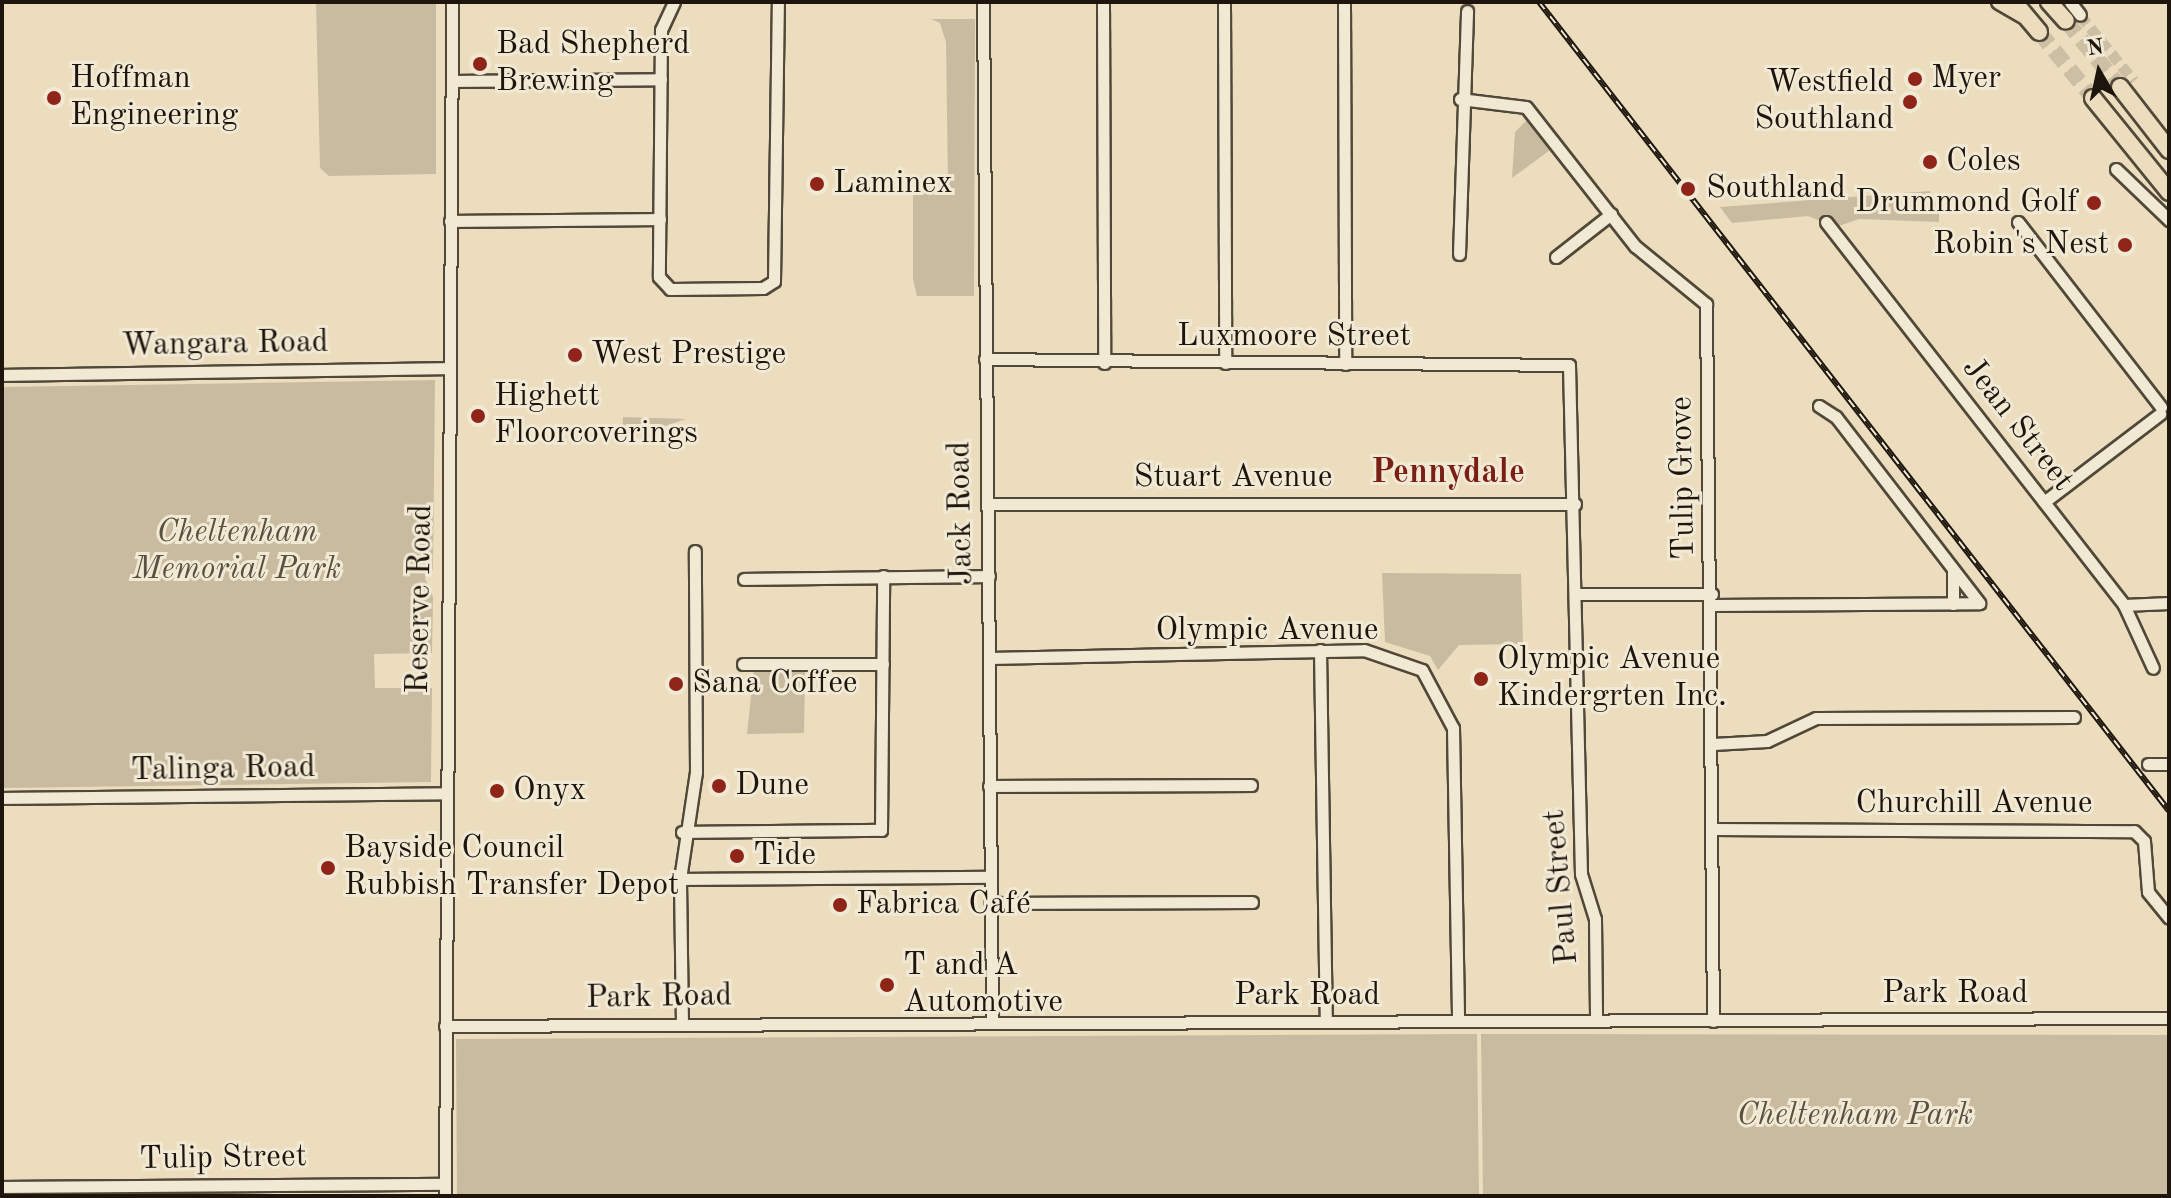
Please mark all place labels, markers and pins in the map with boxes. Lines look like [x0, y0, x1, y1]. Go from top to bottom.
place label: Bad Shepherd Brewing [496, 27, 690, 102]
marker: Bad Shepherd Brewing [471, 55, 489, 73]
place label: Myer [1931, 60, 2001, 98]
place label: Hoffman Engineering [70, 61, 238, 136]
place label: Westfield Southland [1754, 65, 1894, 140]
marker: Myer [1906, 70, 1924, 88]
marker: Hoffman Engineering [45, 89, 63, 107]
marker: Westfield Southland [1901, 93, 1919, 111]
place label: Coles [1946, 143, 2021, 181]
marker: Coles [1921, 153, 1939, 171]
place label: Laminex [833, 165, 953, 203]
place label: Southland [1706, 170, 1846, 208]
marker: Laminex [808, 175, 826, 193]
marker: Southland [1677, 178, 1699, 200]
place label: Drummond Golf [1855, 184, 2078, 222]
marker: Drummond Golf [2085, 194, 2103, 212]
place label: Robin's Nest [1933, 226, 2109, 264]
marker: Robin's Nest [2116, 236, 2134, 254]
place label: West Prestige [591, 336, 786, 374]
marker: West Prestige [566, 346, 584, 364]
place label: Highett Floorcoverings [494, 379, 698, 454]
marker: Highett Floorcoverings [469, 407, 487, 425]
place label: Olympic Avenue Kindergrten Inc. [1497, 642, 1727, 717]
place label: Sana Coffee [692, 665, 858, 703]
marker: Olympic Avenue Kindergrten Inc. [1472, 670, 1490, 688]
marker: Sana Coffee [667, 675, 685, 693]
place label: Dune [735, 767, 809, 805]
place label: Onyx [513, 772, 586, 810]
marker: Dune [710, 777, 728, 795]
marker: Onyx [488, 782, 506, 800]
place label: Bayside Council Rubbish Transfer Depot [344, 831, 679, 906]
place label: Tide [753, 837, 816, 875]
marker: Tide [728, 847, 746, 865]
marker: Bayside Council Rubbish Transfer Depot [319, 859, 337, 877]
place label: Fabrica Café [856, 886, 1031, 924]
marker: Fabrica Café [831, 896, 849, 914]
place label: T and A Automotive [903, 948, 1063, 1023]
marker: T and A Automotive [878, 976, 896, 994]

